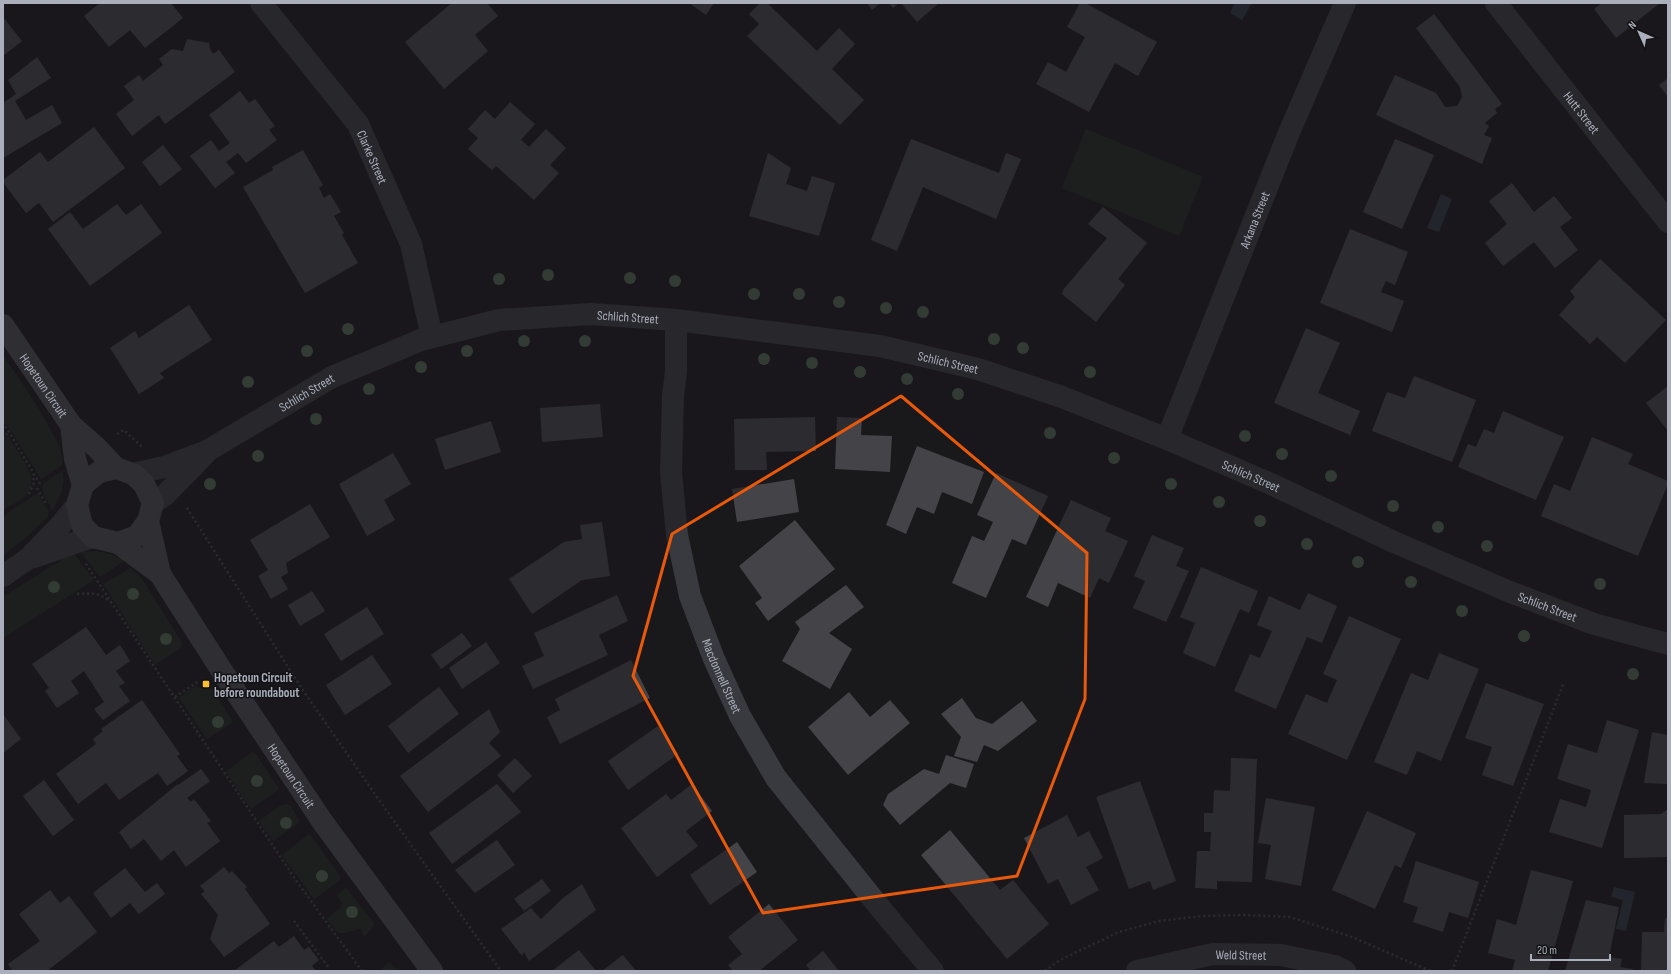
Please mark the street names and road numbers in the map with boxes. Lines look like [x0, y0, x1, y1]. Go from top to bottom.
street label: Hutt Street [1559, 89, 1603, 137]
street label: Clarke Street [353, 128, 390, 187]
street label: Arkana Street [1236, 189, 1274, 252]
street label: Schlich Street [596, 307, 659, 328]
street label: Schlich Street [916, 348, 980, 378]
street label: Hopetoun Circuit [16, 351, 71, 421]
street label: Schlich Street [276, 370, 337, 416]
street label: Schlich Street [1219, 457, 1283, 496]
street label: Schlich Street [1515, 589, 1579, 626]
street label: Macdonnell Street [698, 637, 745, 716]
street label: Hopetoun Circuit [264, 741, 318, 811]
street label: Weld Street [1216, 947, 1267, 964]

